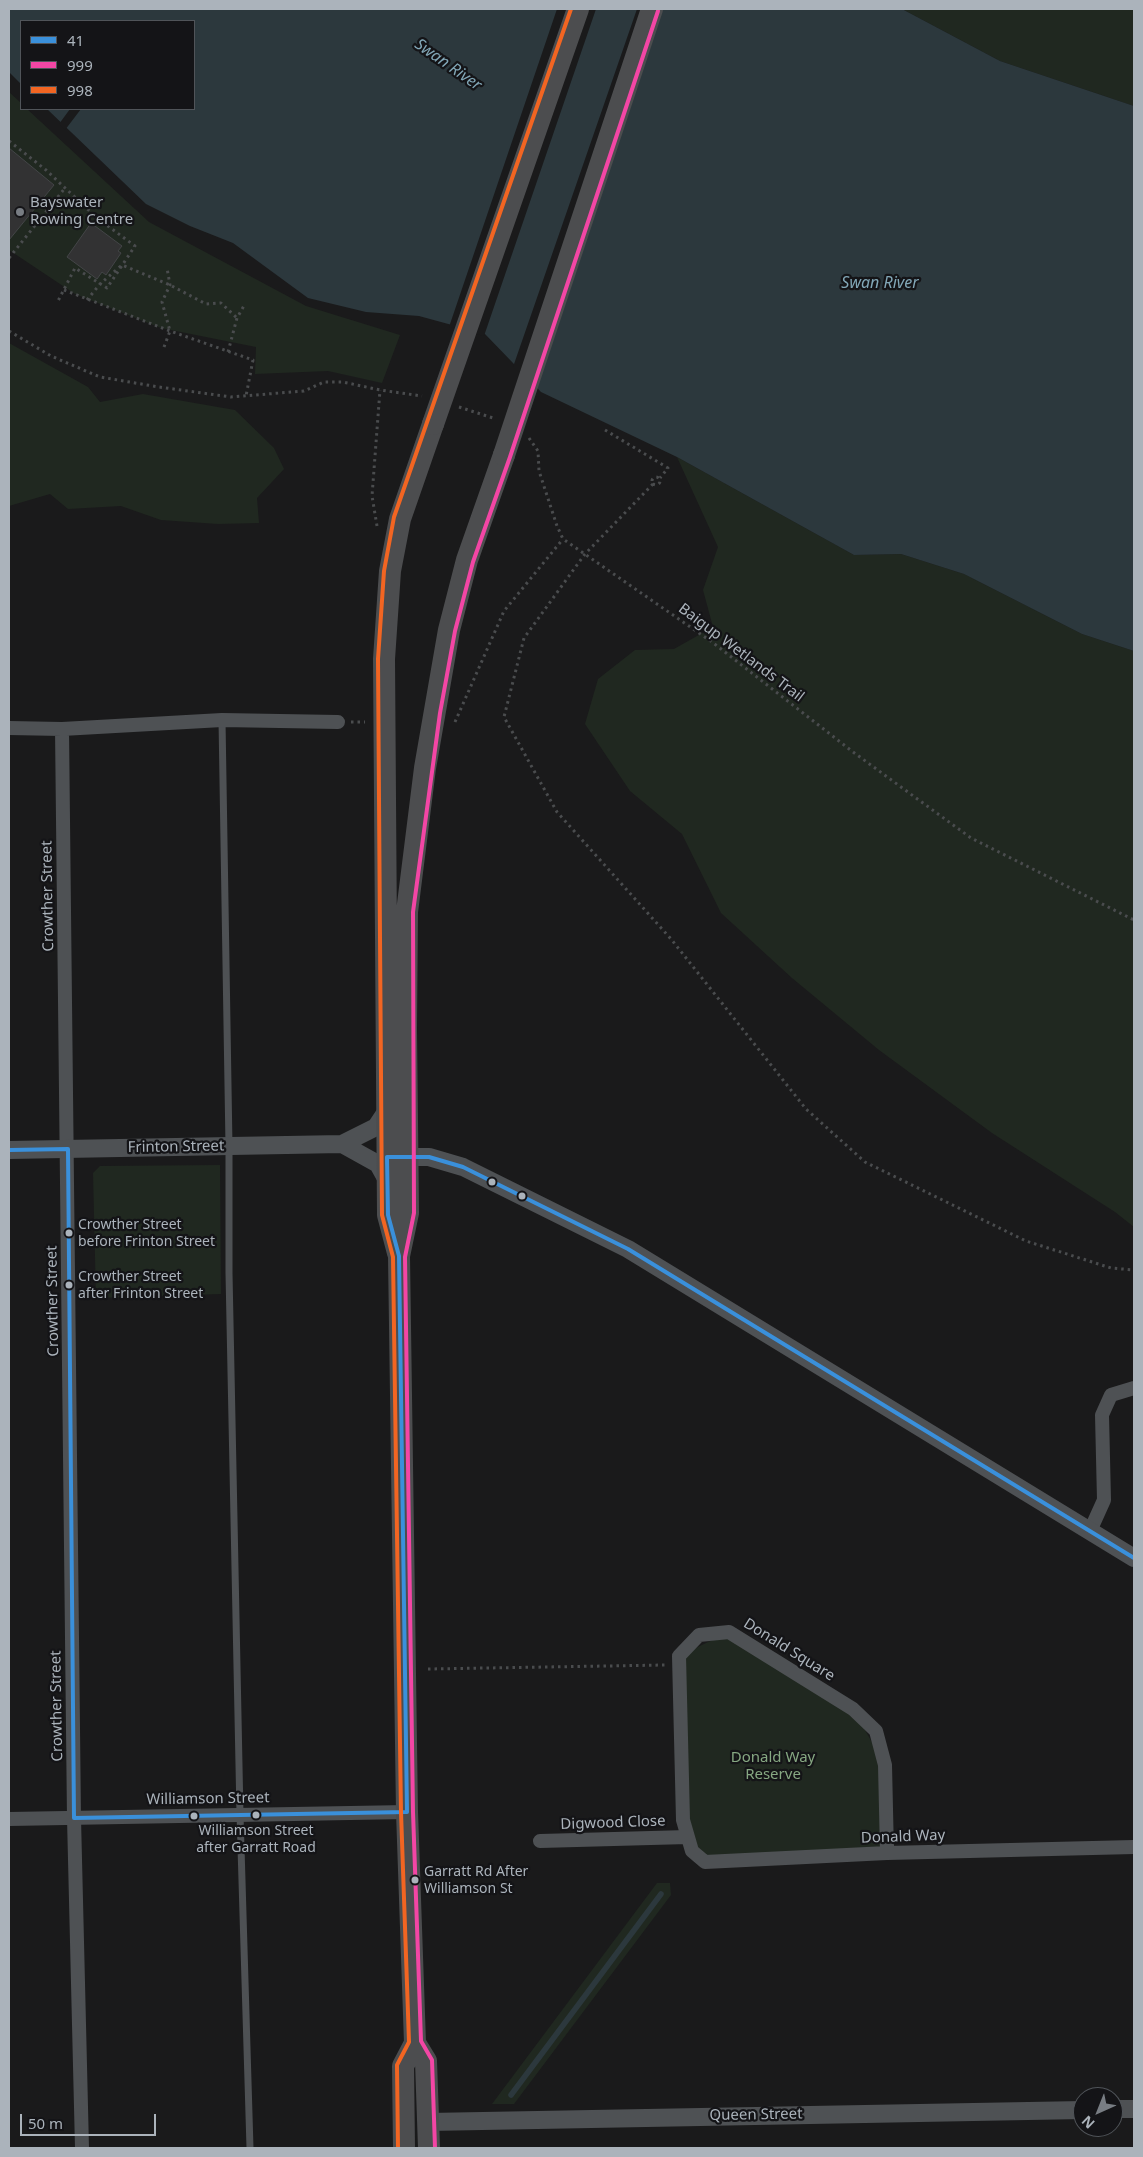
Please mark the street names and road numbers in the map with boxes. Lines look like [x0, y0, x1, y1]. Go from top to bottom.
street label: Baigup Wetlands Trail [675, 600, 807, 706]
street label: Crowther Street [38, 840, 58, 952]
street label: Frinton Street [128, 1137, 224, 1157]
street label: Crowther Street [43, 1245, 63, 1357]
street label: Donald Square [740, 1615, 838, 1685]
street label: Crowther Street [47, 1650, 67, 1762]
street label: Williamson Street [146, 1789, 270, 1809]
street label: Digwood Close [560, 1812, 666, 1834]
street label: Donald Way [861, 1827, 945, 1847]
street label: Queen Street [709, 2105, 803, 2125]

